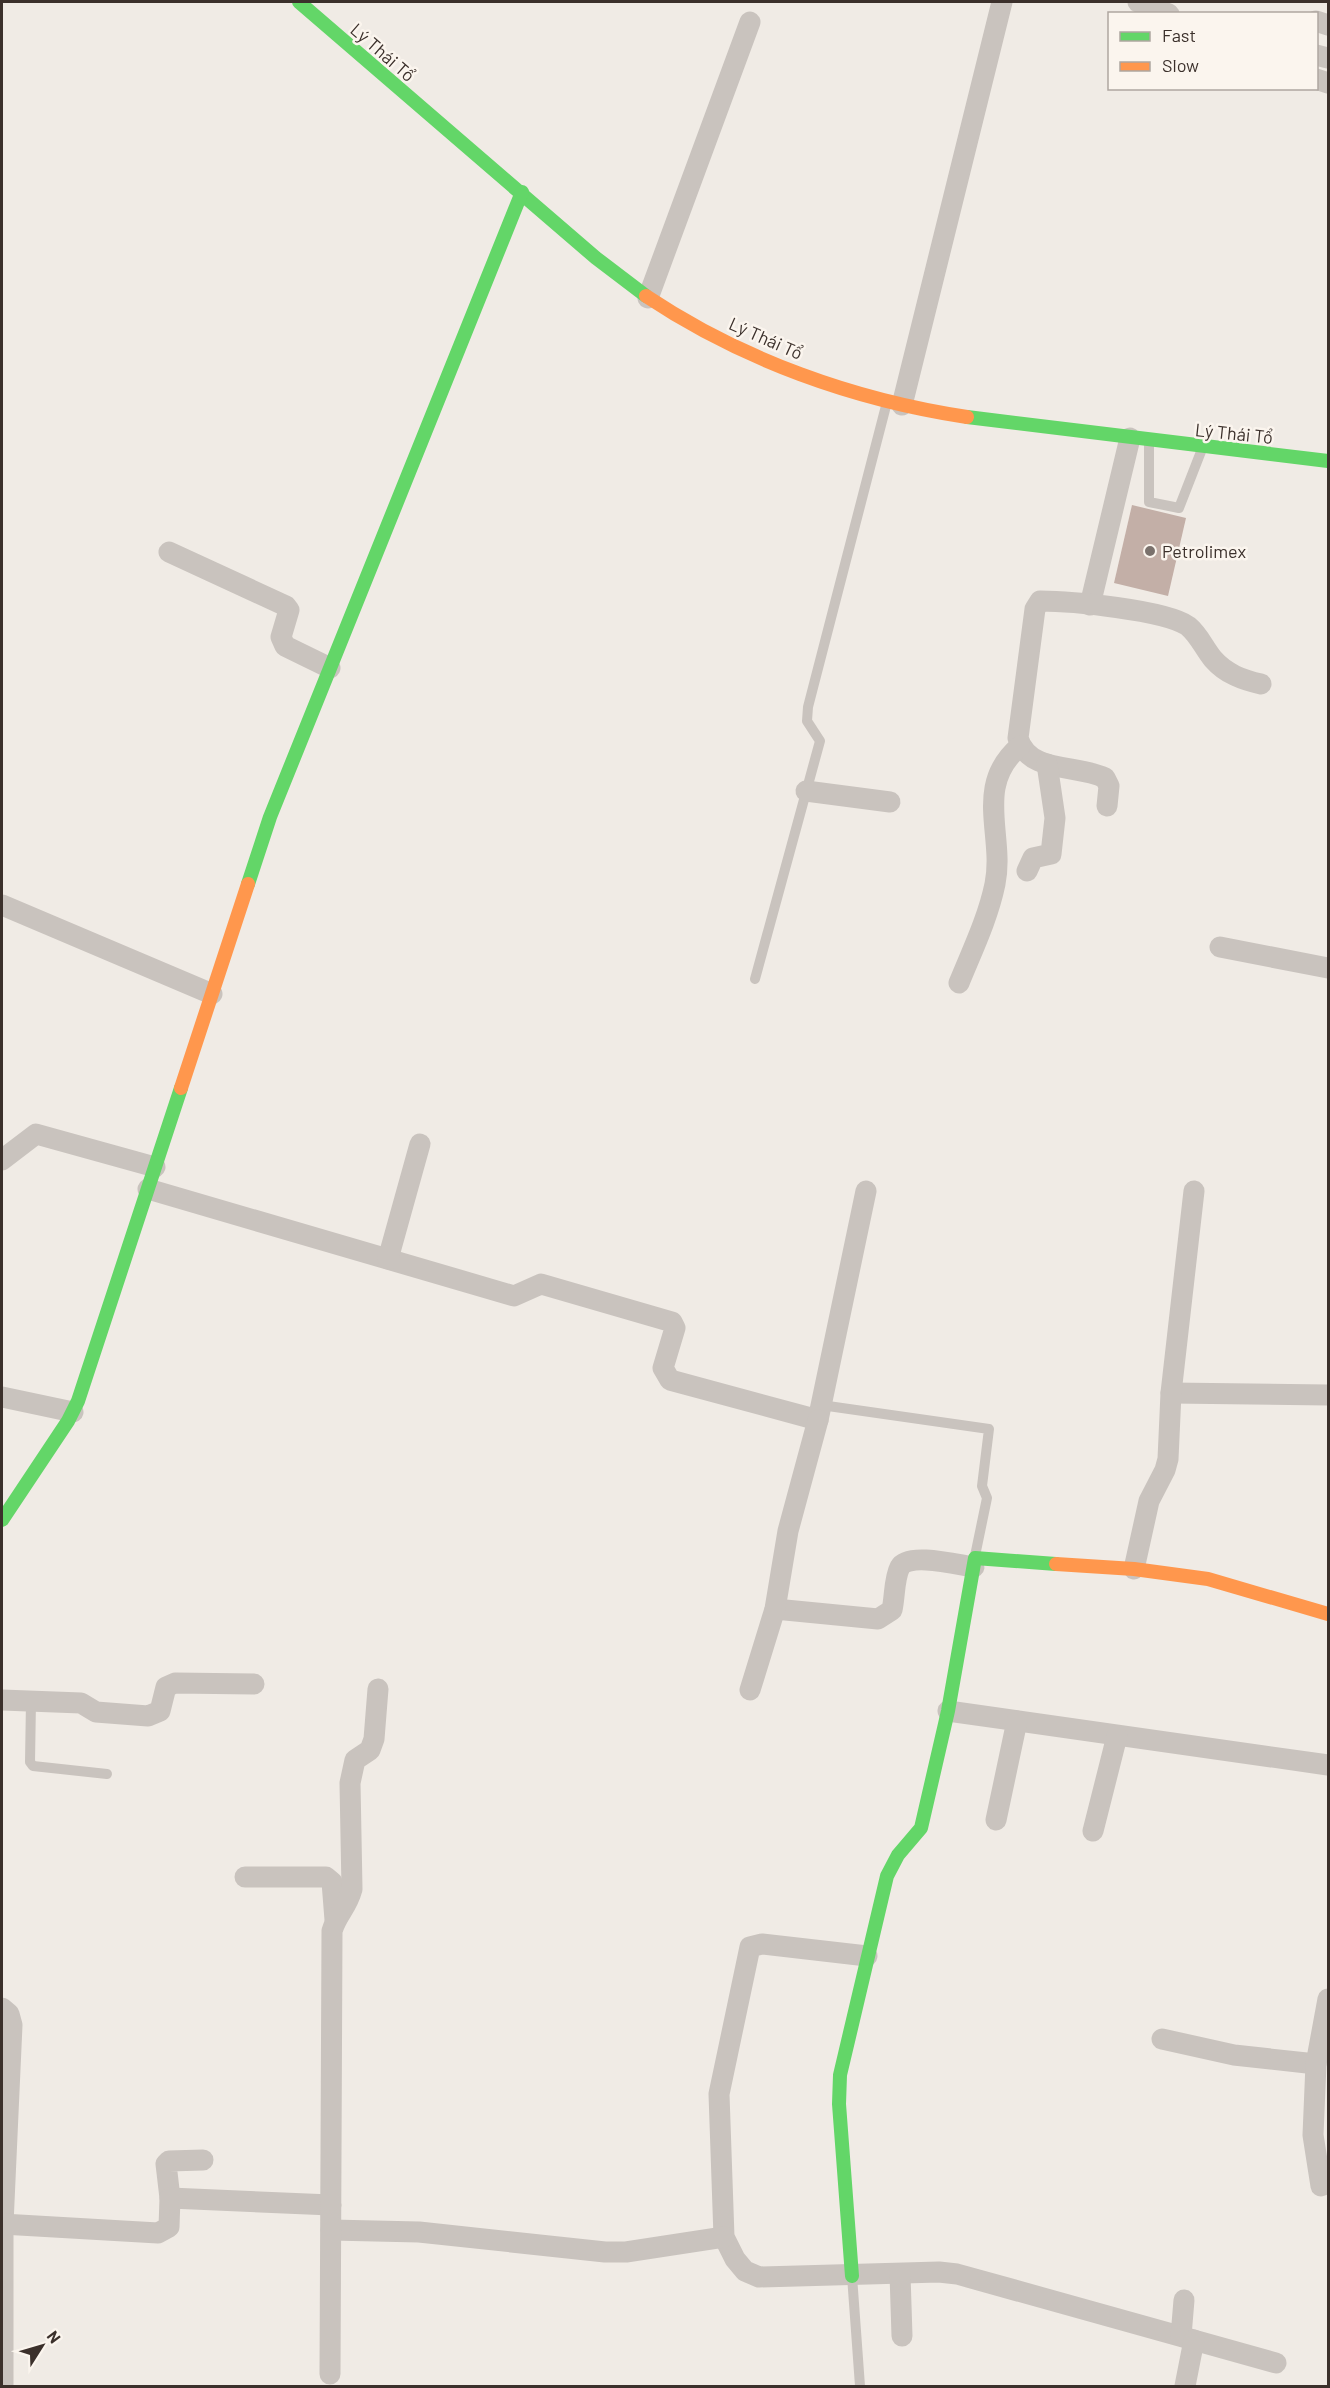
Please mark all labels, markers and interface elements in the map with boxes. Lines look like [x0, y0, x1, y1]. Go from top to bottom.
legend [1108, 12, 1318, 90]
street label: Lý Thái Tổ [346, 18, 420, 86]
text: Fast [1162, 24, 1196, 46]
text: Slow [1162, 54, 1199, 76]
street label: Lý Thái Tổ [726, 312, 806, 364]
street label: Lý Thái Tổ [1194, 418, 1274, 448]
place label: Petrolimex [1162, 540, 1246, 562]
marker: Petrolimex [1143, 544, 1157, 558]
north arrow [12, 2316, 72, 2376]
text: N [44, 2327, 65, 2347]

